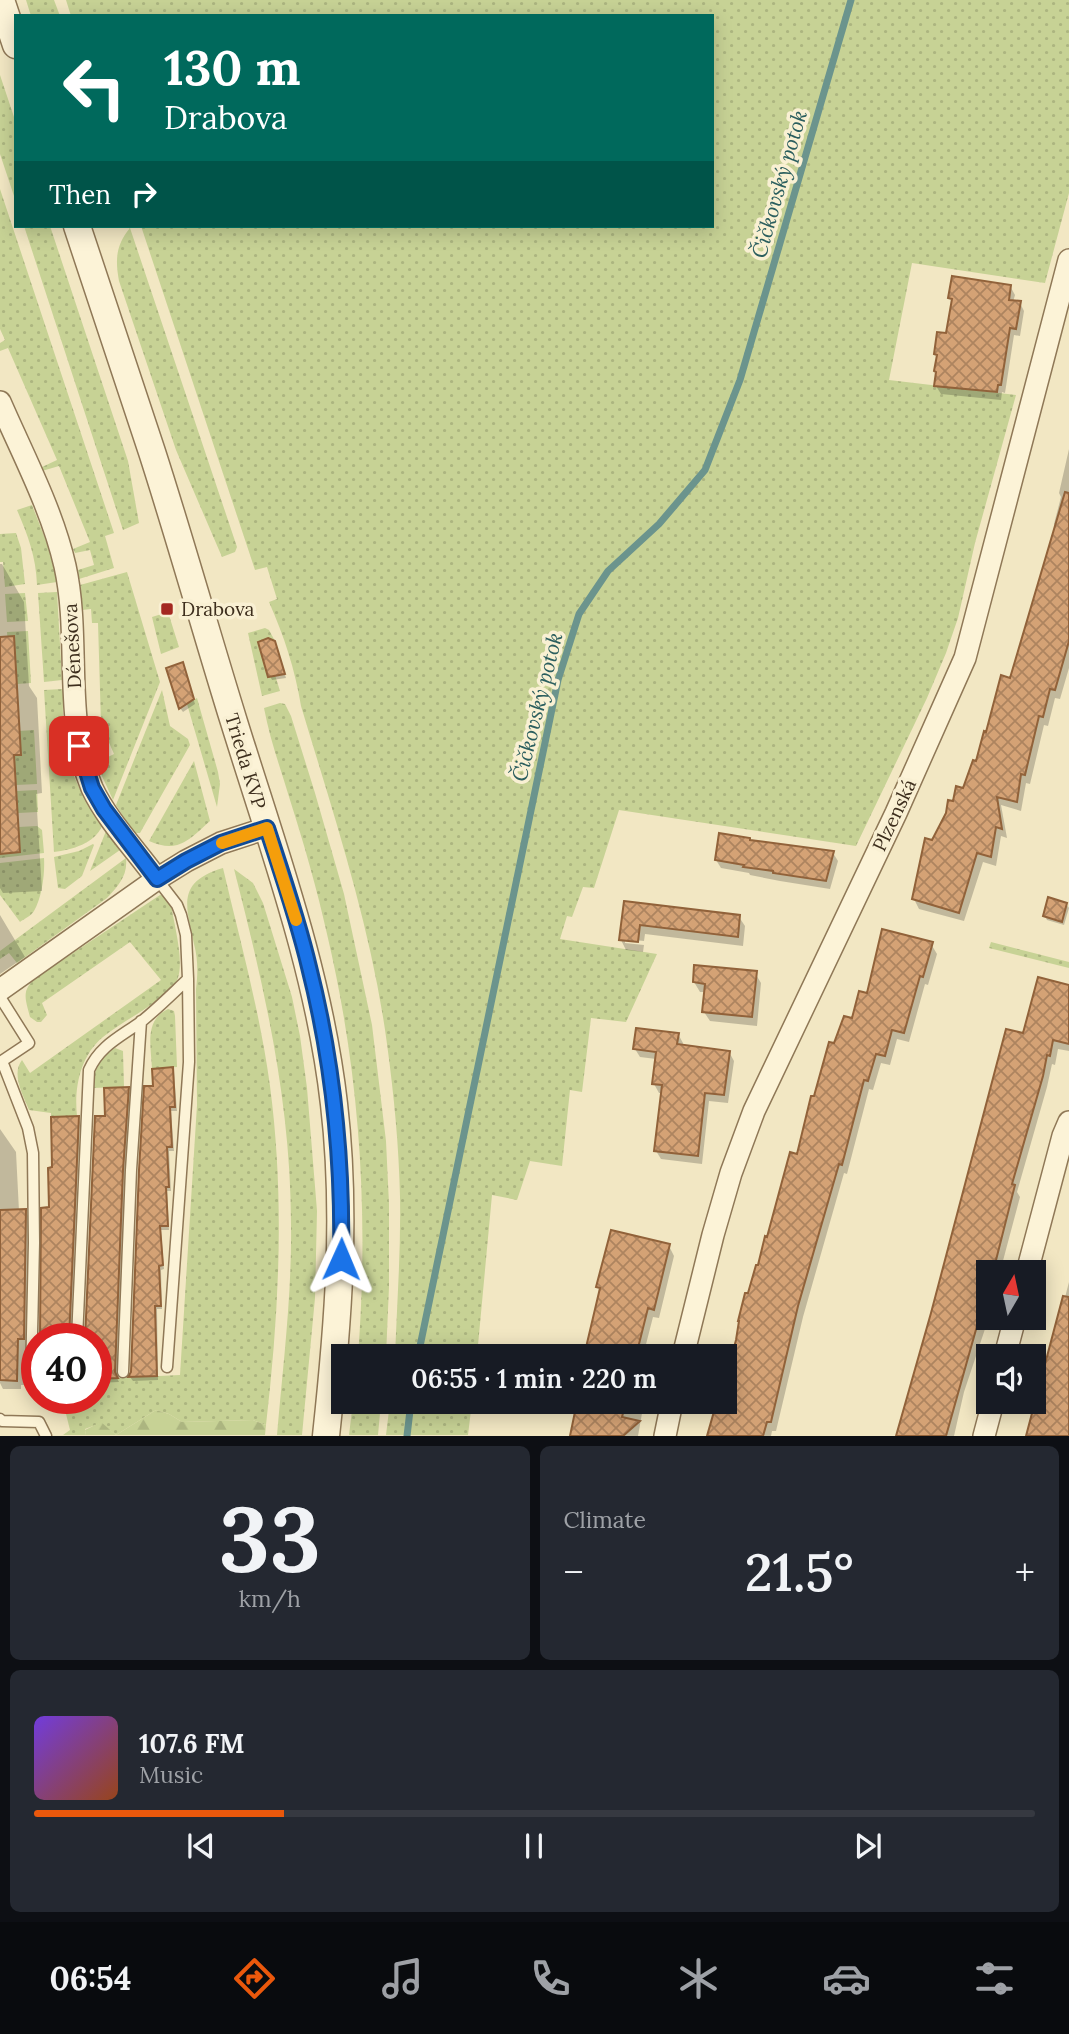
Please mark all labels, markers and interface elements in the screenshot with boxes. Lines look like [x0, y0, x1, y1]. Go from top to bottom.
text: 130 m [164, 36, 300, 98]
icon: left [49, 42, 140, 133]
text: Drabova [164, 97, 288, 138]
water label: Čičkovský potok [745, 107, 813, 261]
icon: right [125, 175, 163, 213]
text: Then [49, 178, 111, 211]
place label: Drabova [181, 597, 255, 621]
marker: Drabova [159, 601, 175, 617]
street label: Dénešova [58, 603, 86, 689]
water label: Čičkovský potok [505, 630, 569, 784]
street label: Trieda KVP [220, 710, 272, 812]
pin [49, 716, 109, 776]
icon: arrive [60, 727, 98, 765]
street label: Plzenská [867, 775, 921, 855]
position arrow [304, 1222, 378, 1296]
north arrow [976, 1260, 1046, 1330]
map controls [976, 1260, 1046, 1414]
speed limit sign: 40 [21, 1323, 112, 1414]
button: sound [976, 1344, 1046, 1414]
text: 06:55 · 1 min · 220 m [411, 1362, 657, 1395]
text: 33 [219, 1480, 321, 1597]
text: Climate [564, 1505, 646, 1534]
text: 21.5° [745, 1539, 854, 1605]
text: − [564, 1548, 584, 1596]
text: + [1015, 1548, 1035, 1596]
text: km/h [239, 1584, 301, 1613]
text: 107.6 FM [139, 1727, 245, 1760]
text: Music [139, 1760, 203, 1789]
icon: previous [182, 1827, 220, 1865]
icon: pause [515, 1827, 553, 1865]
icon: next [849, 1827, 887, 1865]
icon: directions [230, 1954, 279, 2003]
icon: music [378, 1954, 427, 2003]
icon: phone [526, 1954, 575, 2003]
icon: climate [674, 1954, 723, 2003]
icon: car [822, 1954, 871, 2003]
icon: filters [970, 1954, 1019, 2003]
text: 06:54 [50, 1958, 131, 1999]

